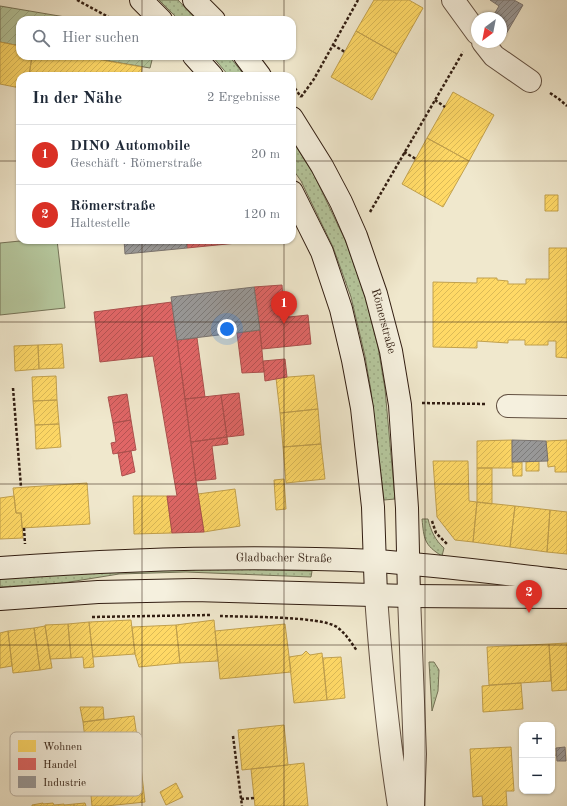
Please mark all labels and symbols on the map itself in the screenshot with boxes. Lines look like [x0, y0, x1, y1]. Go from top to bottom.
north arrow [471, 12, 507, 48]
street label: Römerstraße [369, 287, 398, 355]
pin: 1 [271, 291, 297, 324]
your location [217, 319, 237, 339]
street label: Gladbacher Straße [236, 552, 332, 565]
pin: 2 [516, 580, 542, 613]
legend [10, 732, 142, 796]
text: Wohnen [43, 742, 82, 753]
text: Handel [43, 760, 77, 771]
text: Industrie [43, 778, 86, 789]

